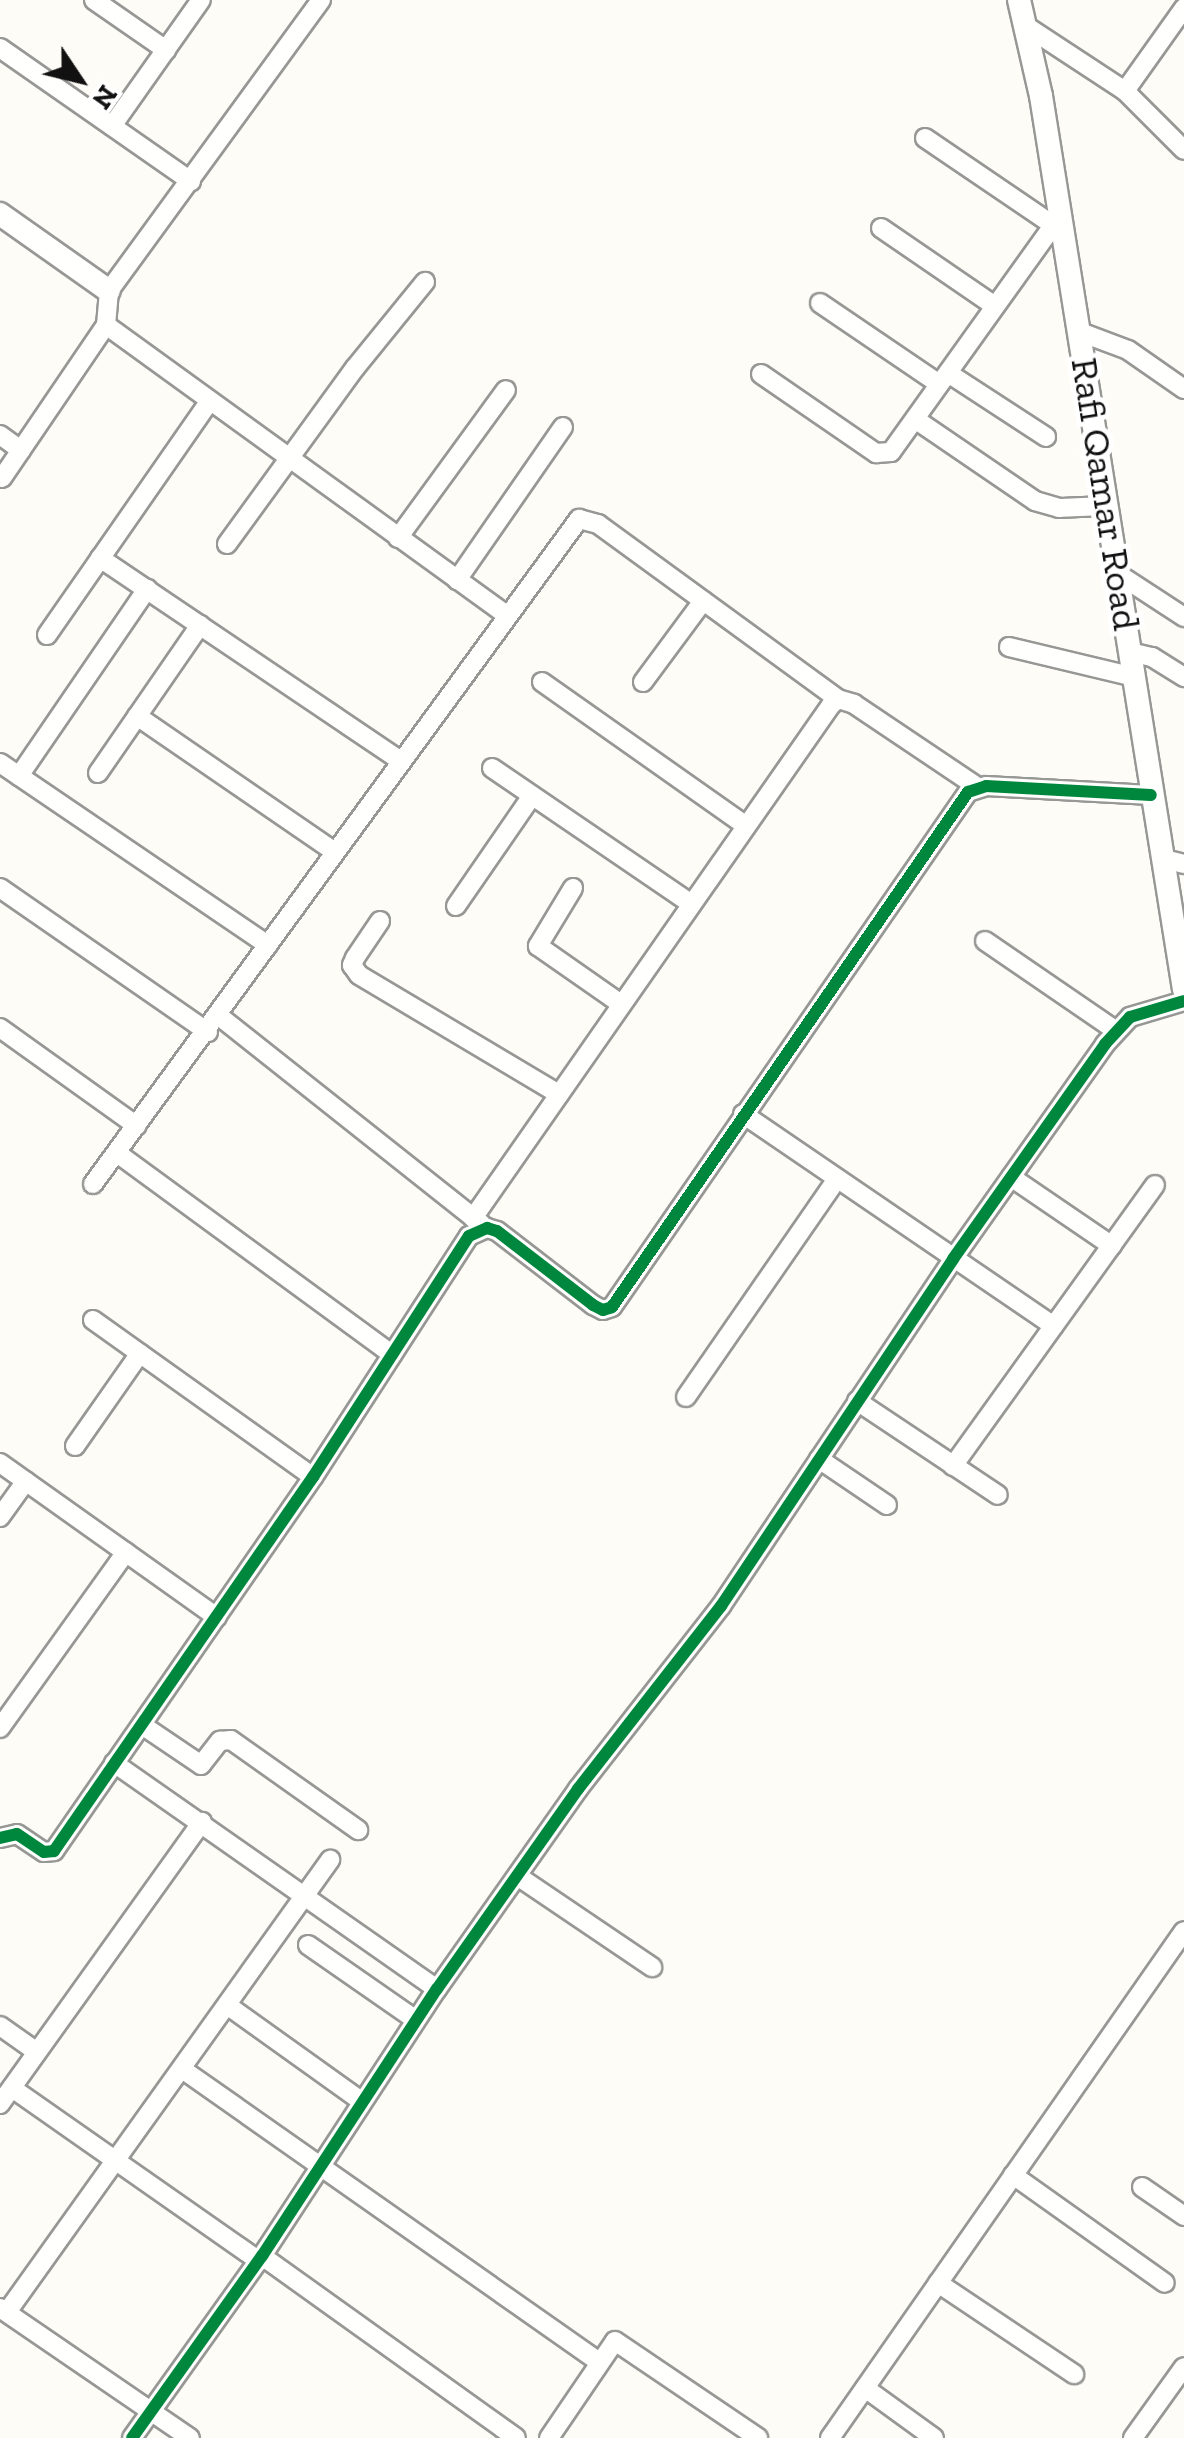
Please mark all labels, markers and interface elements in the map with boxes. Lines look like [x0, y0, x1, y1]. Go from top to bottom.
north arrow [30, 30, 130, 130]
text: N [85, 79, 125, 116]
street label: Rafi Qamar Road [1061, 354, 1149, 634]

